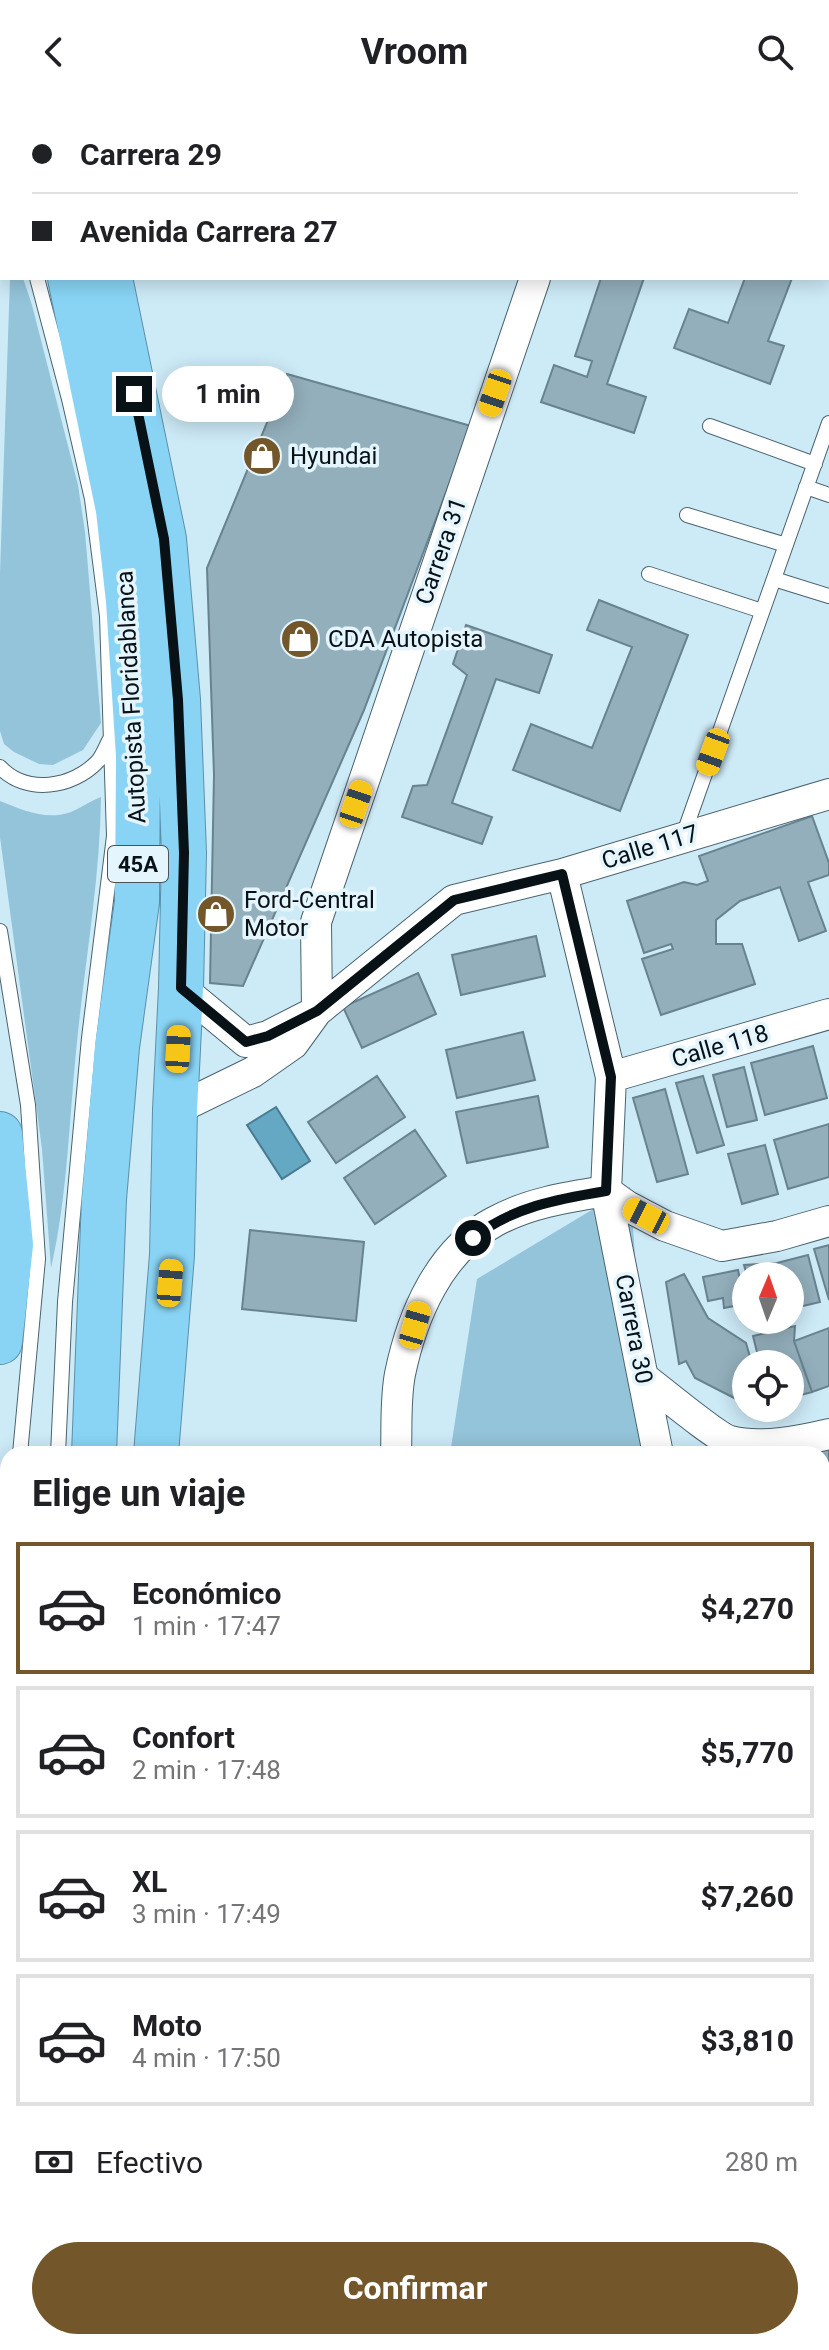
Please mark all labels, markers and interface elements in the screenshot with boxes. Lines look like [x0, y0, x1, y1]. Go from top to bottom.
icon: back [32, 30, 76, 74]
icon: search [753, 30, 797, 74]
text: Vroom [361, 31, 468, 73]
text: Carrera 29 [80, 137, 222, 172]
text: Avenida Carrera 27 [80, 214, 338, 249]
callout: 1 min [162, 366, 294, 422]
car [476, 366, 514, 420]
route end [116, 376, 152, 412]
text: 1 min [195, 379, 261, 409]
shop icon: Hyundai [241, 435, 283, 477]
place label: Hyundai [290, 442, 377, 470]
street label: Carrera 31 [410, 494, 472, 608]
street label: Autopista Floridablanca [110, 570, 152, 824]
shop icon: CDA Autopista [279, 618, 321, 660]
place label: CDA Autopista [328, 625, 483, 653]
car [694, 725, 732, 779]
car [337, 777, 375, 831]
street label: Calle 117 [598, 819, 702, 875]
road number: 45A [108, 846, 168, 882]
place label: Ford-Central Motor [244, 886, 375, 942]
shop icon: Ford-Central Motor [195, 893, 237, 935]
street label: Calle 118 [668, 1019, 772, 1073]
car [165, 1024, 191, 1074]
car [619, 1194, 673, 1238]
route start [455, 1220, 491, 1256]
car [156, 1258, 184, 1308]
north arrow [732, 1262, 804, 1334]
map controls [732, 1262, 804, 1422]
street label: Carrera 30 [610, 1272, 658, 1386]
car [397, 1299, 433, 1351]
button: locate [732, 1350, 804, 1422]
text: Elige un viaje [32, 1473, 245, 1515]
icon: car [36, 1572, 108, 1644]
text: Económico [132, 1576, 281, 1611]
text: $4,270 [701, 1591, 794, 1626]
text: 1 min · 17:47 [132, 1611, 281, 1641]
icon: car [36, 1716, 108, 1788]
text: Confort [132, 1720, 235, 1755]
text: $5,770 [701, 1735, 794, 1770]
text: 2 min · 17:48 [132, 1755, 281, 1785]
icon: car [36, 1860, 108, 1932]
text: XL [132, 1864, 167, 1899]
text: $7,260 [701, 1879, 794, 1914]
text: 3 min · 17:49 [132, 1899, 281, 1929]
icon: car [36, 2004, 108, 2076]
text: Moto [132, 2008, 202, 2043]
text: $3,810 [701, 2023, 794, 2058]
text: 4 min · 17:50 [132, 2043, 281, 2073]
icon: cash [32, 2140, 76, 2184]
text: Efectivo [96, 2145, 203, 2180]
text: 280 m [725, 2147, 798, 2177]
button: Confirmar [32, 2242, 798, 2334]

